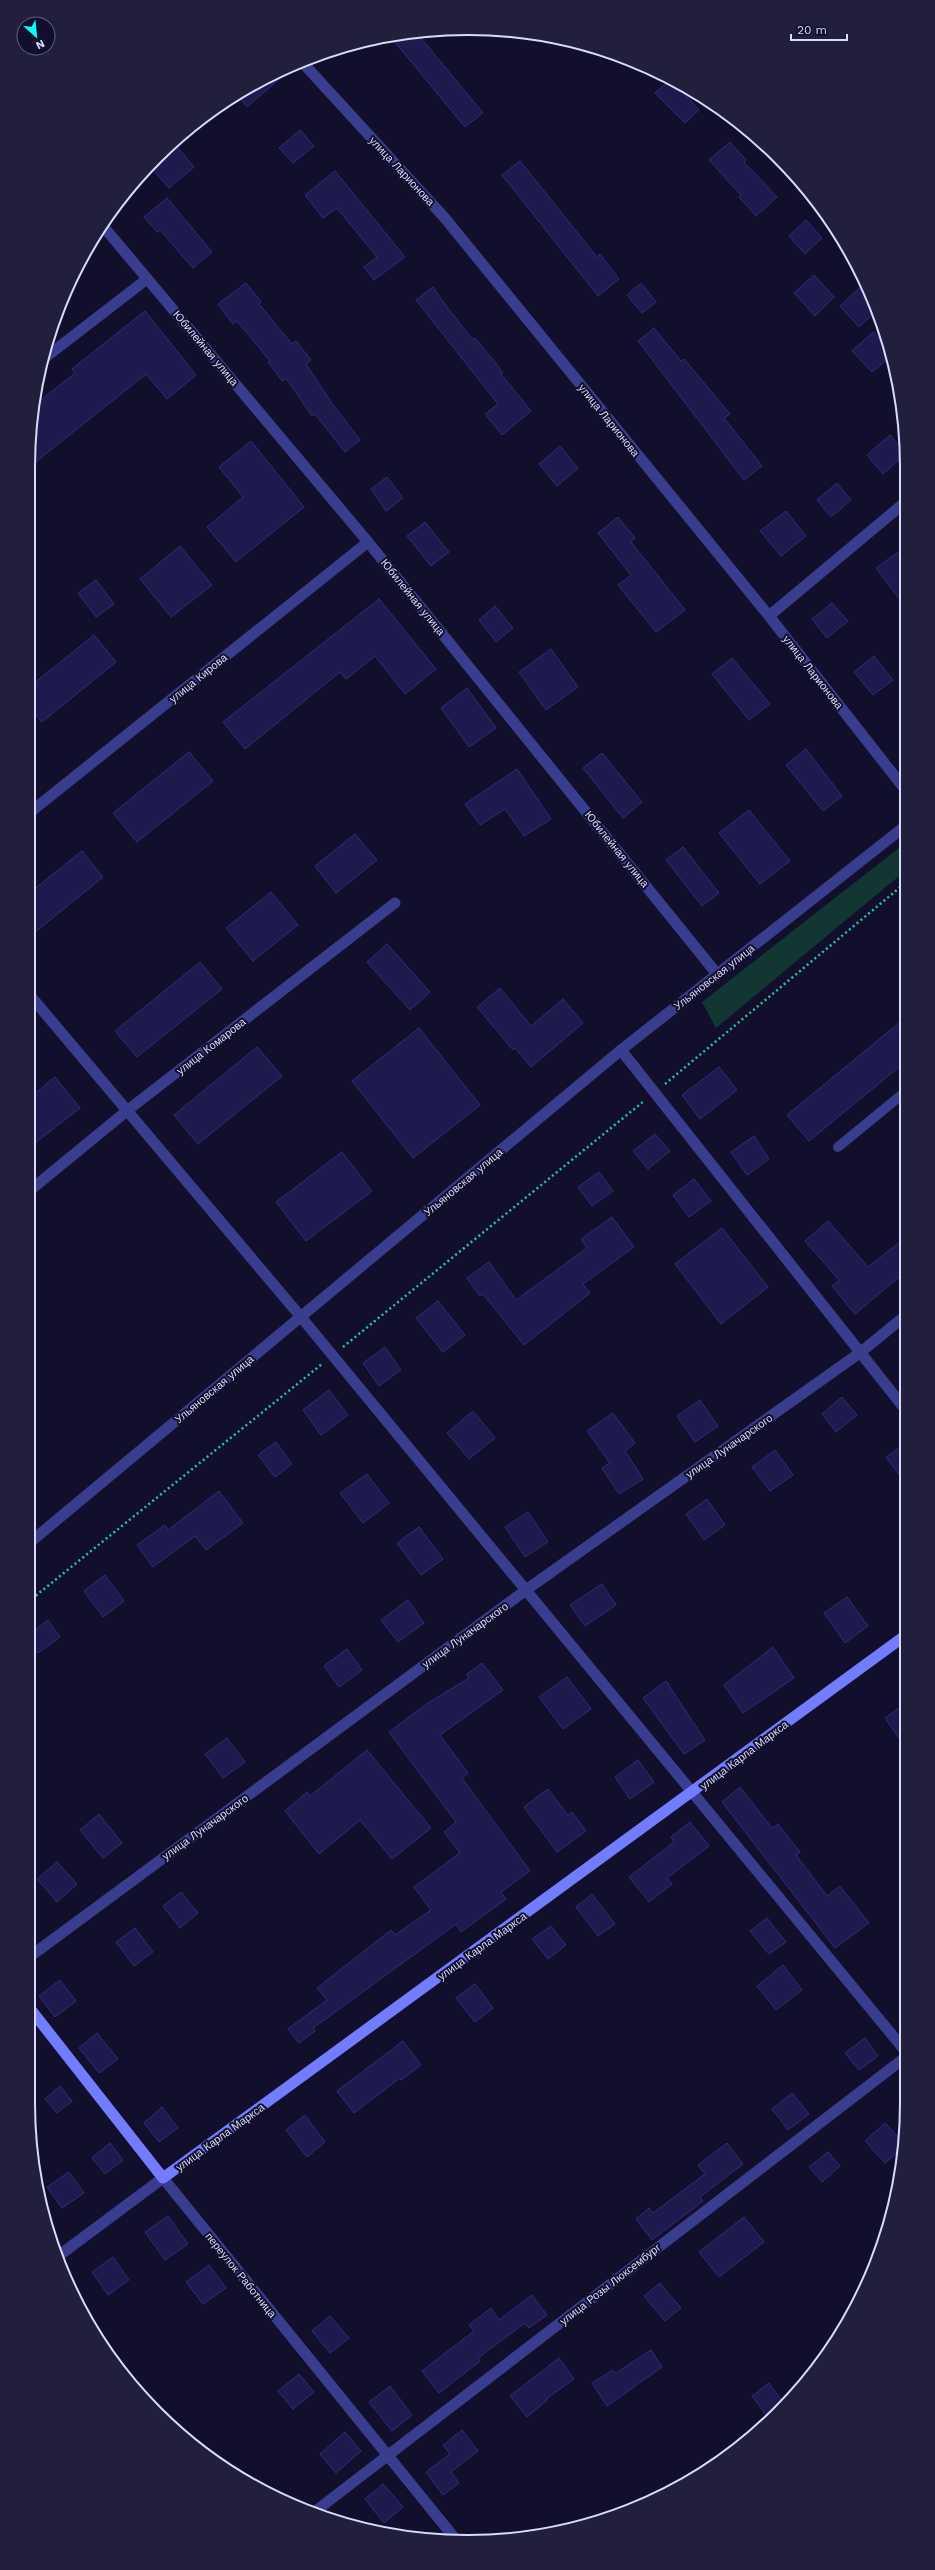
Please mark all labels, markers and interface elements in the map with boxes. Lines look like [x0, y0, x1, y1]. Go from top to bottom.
north arrow [16, 16, 56, 56]
scale bar [791, 16, 847, 42]
text: 20 m [797, 23, 827, 37]
text: N [34, 37, 47, 52]
street label: улица Ларионова [366, 134, 438, 209]
street label: Юбилейная улица [170, 308, 241, 389]
street label: улица Ларионова [575, 381, 642, 460]
street label: Юбилейная улица [378, 557, 448, 639]
street label: улица Ларионова [780, 633, 846, 712]
street label: улица Кирова [167, 651, 231, 706]
street label: Юбилейная улица [582, 809, 652, 891]
street label: Ульяновская улица [671, 941, 758, 1013]
street label: улица Комарова [174, 1015, 249, 1077]
street label: Ульяновская улица [421, 1145, 506, 1219]
street label: Ульяновская улица [172, 1352, 257, 1426]
street label: улица Луначарского [683, 1411, 775, 1481]
street label: улица Луначарского [420, 1600, 511, 1671]
street label: улица Карла Маркса [698, 1718, 791, 1793]
street label: улица Луначарского [160, 1792, 251, 1863]
street label: улица Карла Маркса [435, 1909, 530, 1983]
street label: улица Карла Маркса [173, 2100, 268, 2174]
street label: переулок Работница [202, 2230, 279, 2321]
street label: улица Розы Люксембург [557, 2241, 663, 2328]

